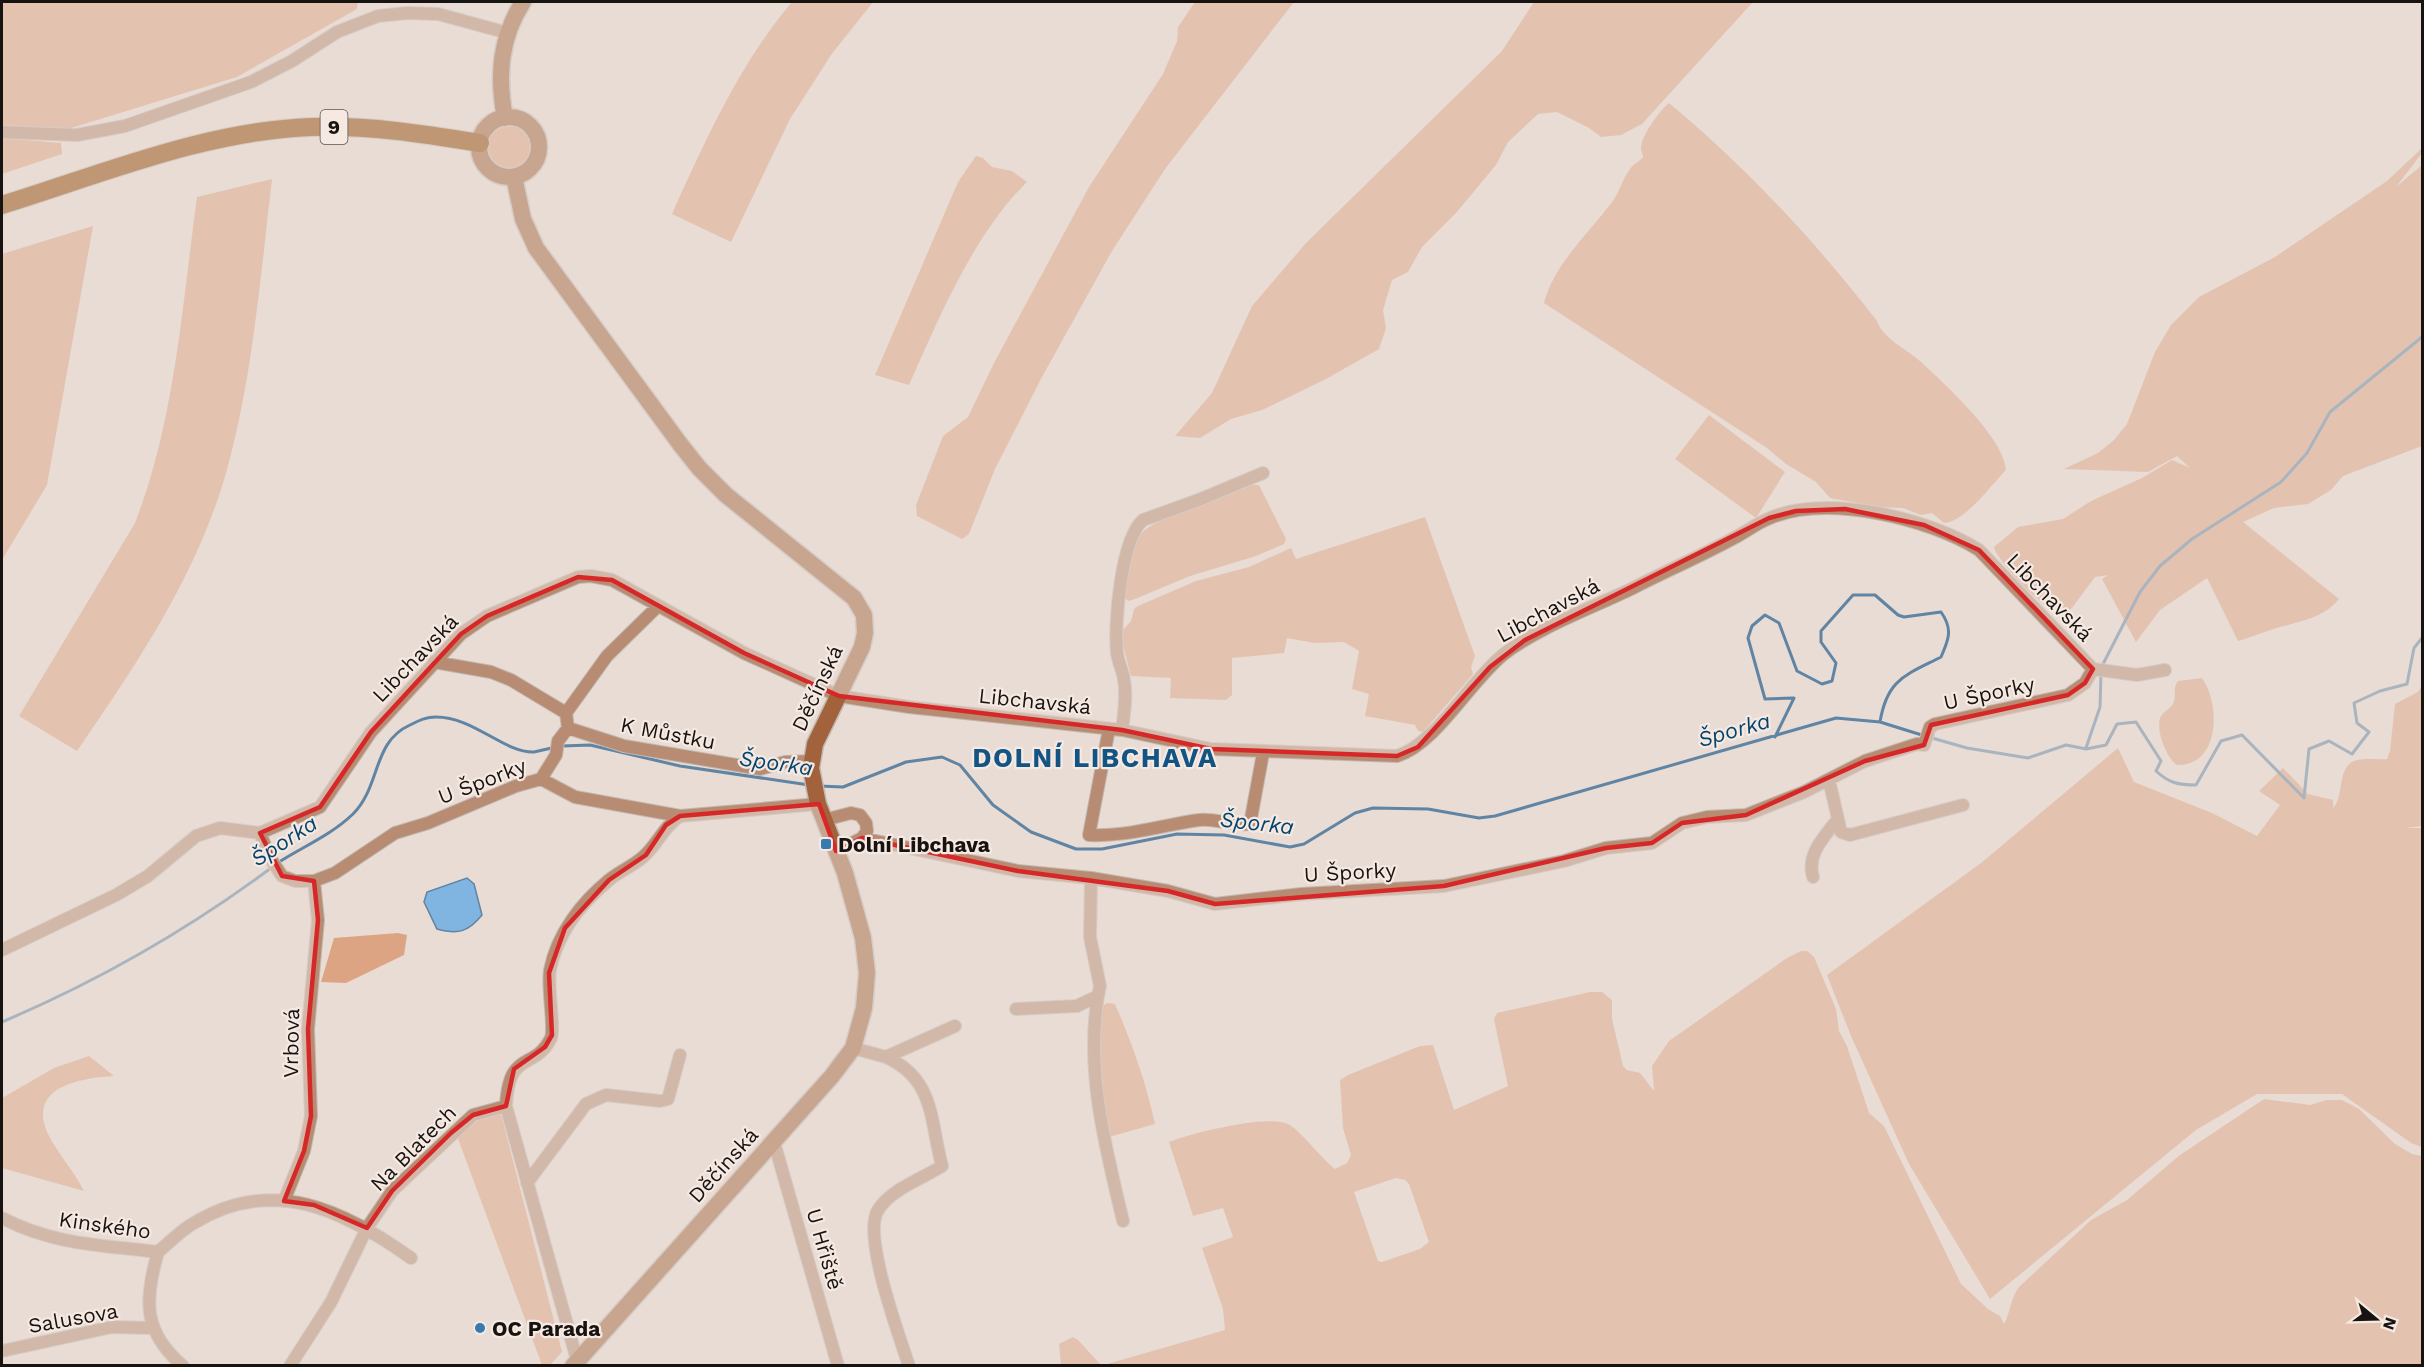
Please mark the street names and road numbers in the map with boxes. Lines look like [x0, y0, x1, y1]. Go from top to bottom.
road number: 9 [320, 110, 348, 144]
street label: Libchavská [2002, 548, 2098, 646]
street label: Libchavská [1492, 572, 1604, 648]
street label: Libchavská [367, 609, 463, 707]
street label: Děčínská [786, 641, 848, 735]
street label: U Šporky [1941, 671, 2037, 715]
street label: Libchavská [978, 683, 1093, 719]
street label: K Můstku [618, 712, 718, 754]
street label: U Šporky [434, 753, 530, 809]
street label: U Šporky [1303, 857, 1397, 887]
street label: Vrbová [278, 1008, 304, 1078]
street label: Na Blatech [365, 1100, 461, 1196]
street label: Děčínská [683, 1122, 763, 1208]
street label: U Hřiště [801, 1205, 849, 1293]
street label: Kinského [57, 1206, 153, 1244]
street label: Salusova [26, 1298, 120, 1338]

